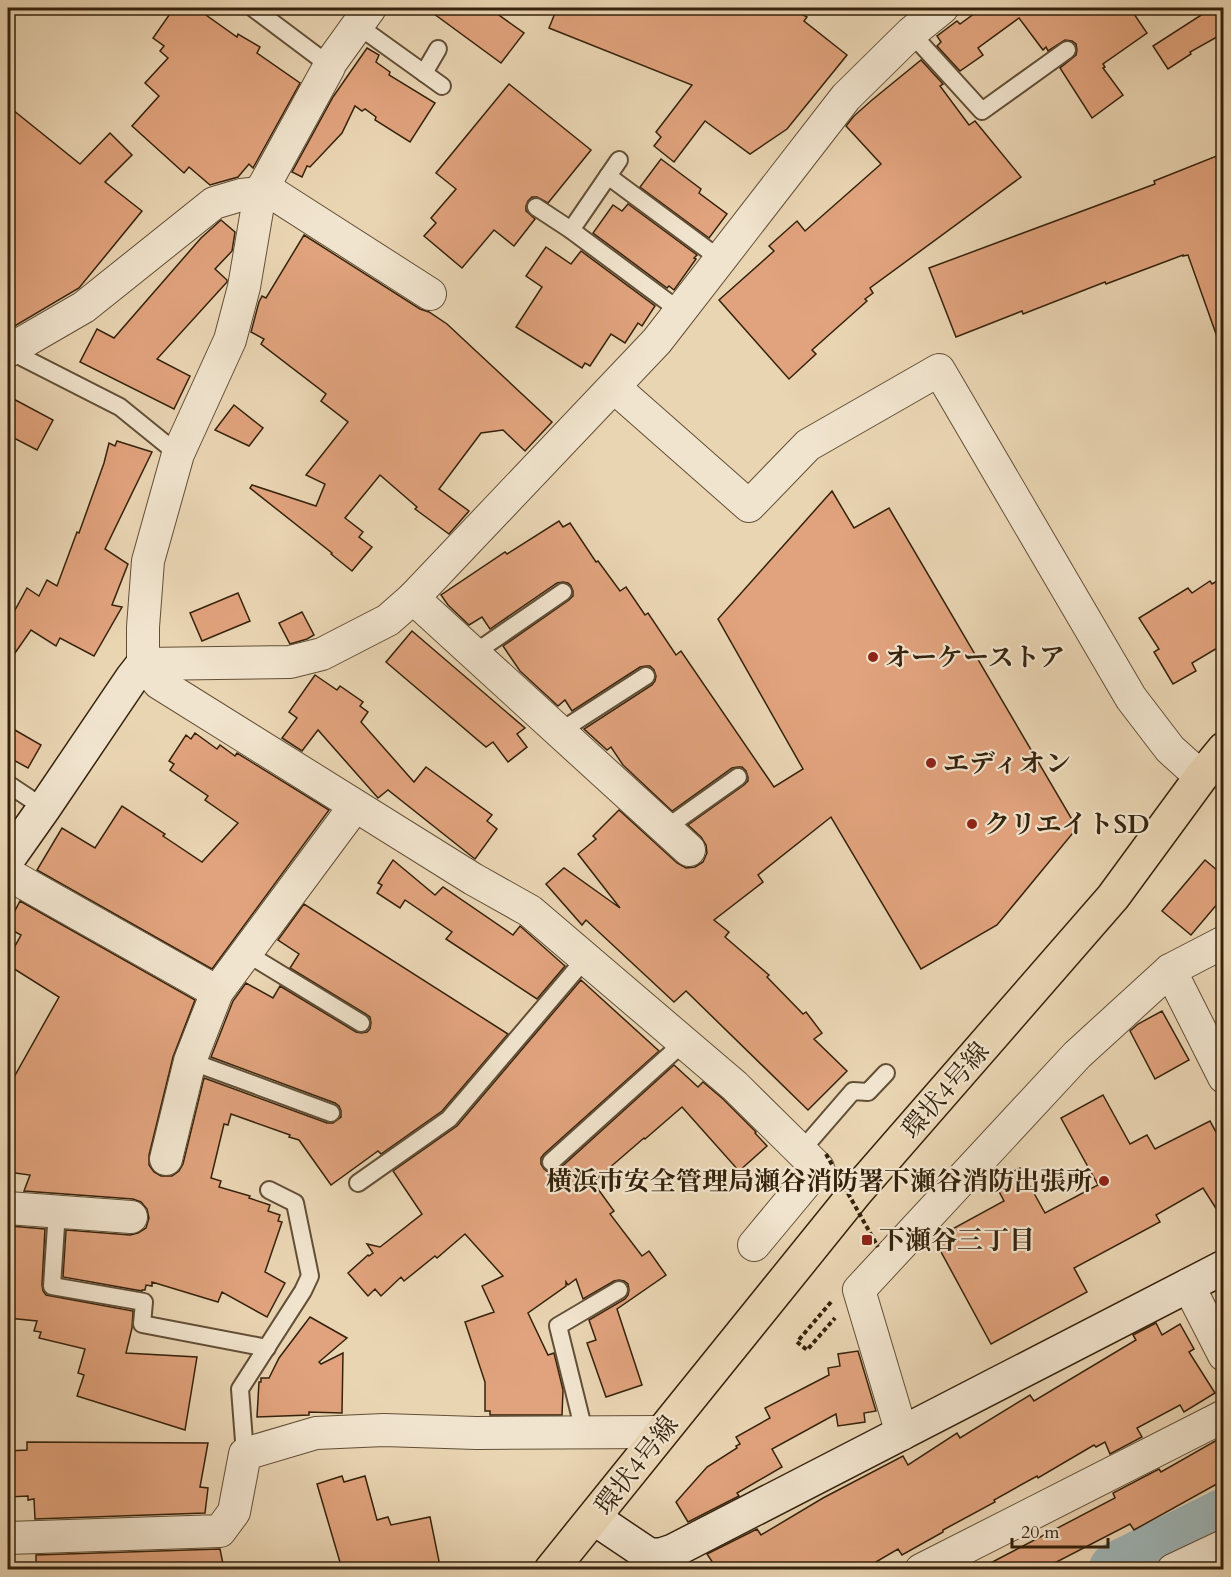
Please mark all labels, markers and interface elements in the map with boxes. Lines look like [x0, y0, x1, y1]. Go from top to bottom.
place label: オーケーストア [885, 640, 1065, 675]
marker: オーケーストア [866, 650, 880, 664]
place label: エディオン [943, 746, 1071, 781]
marker: エディオン [924, 756, 938, 770]
place label: クリエイトSD [984, 807, 1150, 842]
marker: クリエイトSD [965, 817, 979, 831]
street label: 環状4号線 [894, 1035, 997, 1146]
place label: 横浜市安全管理局瀬谷消防署下瀬谷消防出張所 [546, 1164, 1092, 1199]
marker: 横浜市安全管理局瀬谷消防署下瀬谷消防出張所 [1097, 1174, 1111, 1188]
place label: 下瀬谷三丁目 [879, 1223, 1035, 1258]
marker: 下瀬谷三丁目 [860, 1233, 874, 1247]
street label: 環状4号線 [586, 1408, 686, 1522]
scale bar [1012, 1511, 1108, 1549]
text: 20 m [1021, 1520, 1060, 1545]

